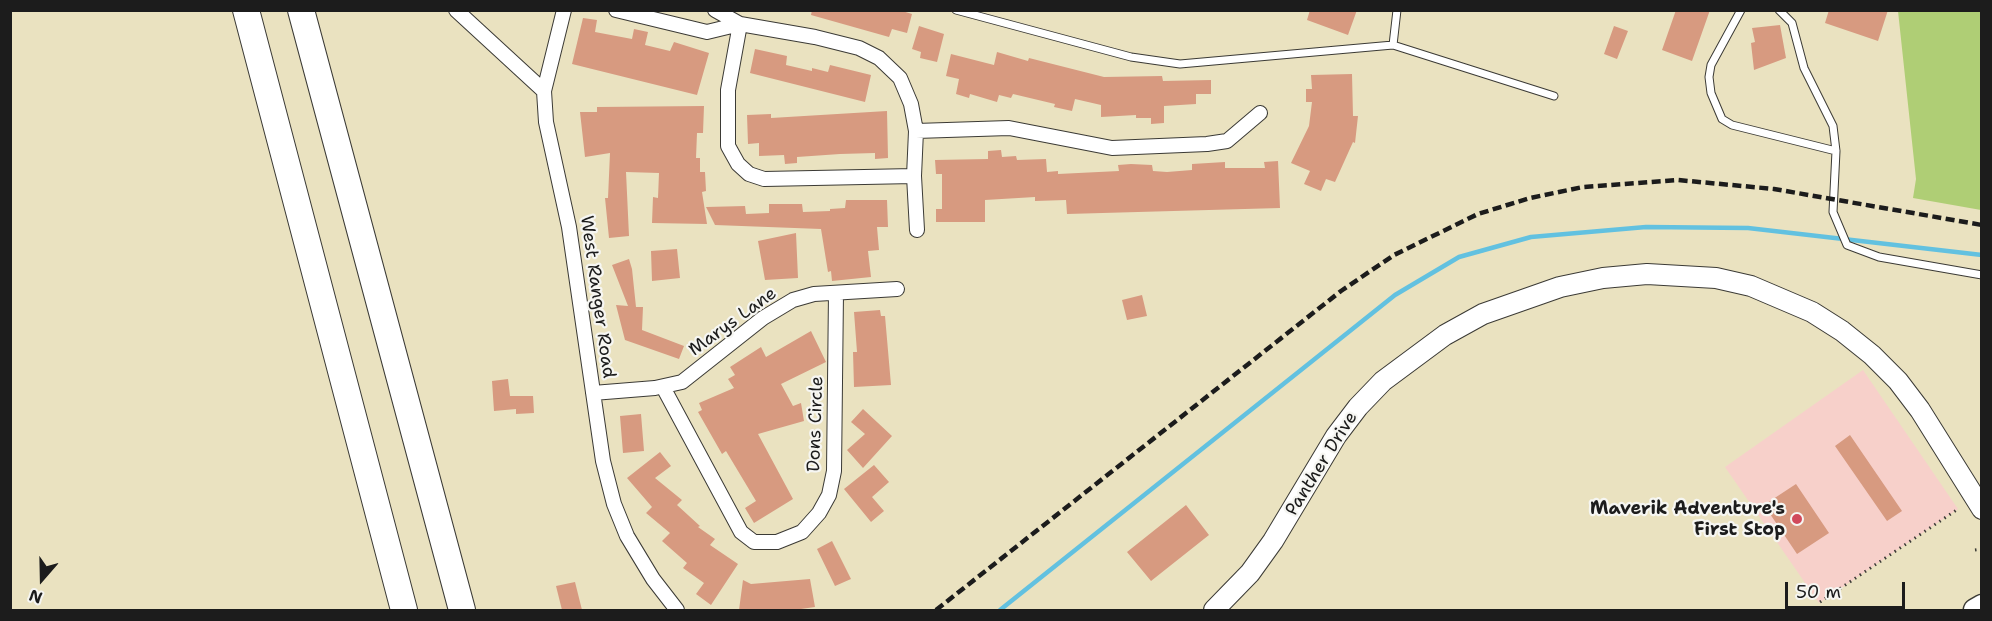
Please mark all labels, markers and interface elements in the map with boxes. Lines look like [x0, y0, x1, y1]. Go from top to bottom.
street label: West Ranger Road [575, 214, 619, 380]
street label: Marys Lane [685, 283, 781, 361]
street label: Dons Circle [804, 376, 828, 472]
street label: Panther Drive [1281, 408, 1363, 520]
place label: Maverik Adventure's First Stop [1590, 498, 1785, 540]
marker: Maverik Adventure's First Stop [1790, 512, 1804, 526]
north arrow [12, 549, 72, 609]
scale bar [1788, 570, 1908, 608]
text: 50 m [1796, 580, 1841, 604]
text: N [26, 584, 45, 608]

